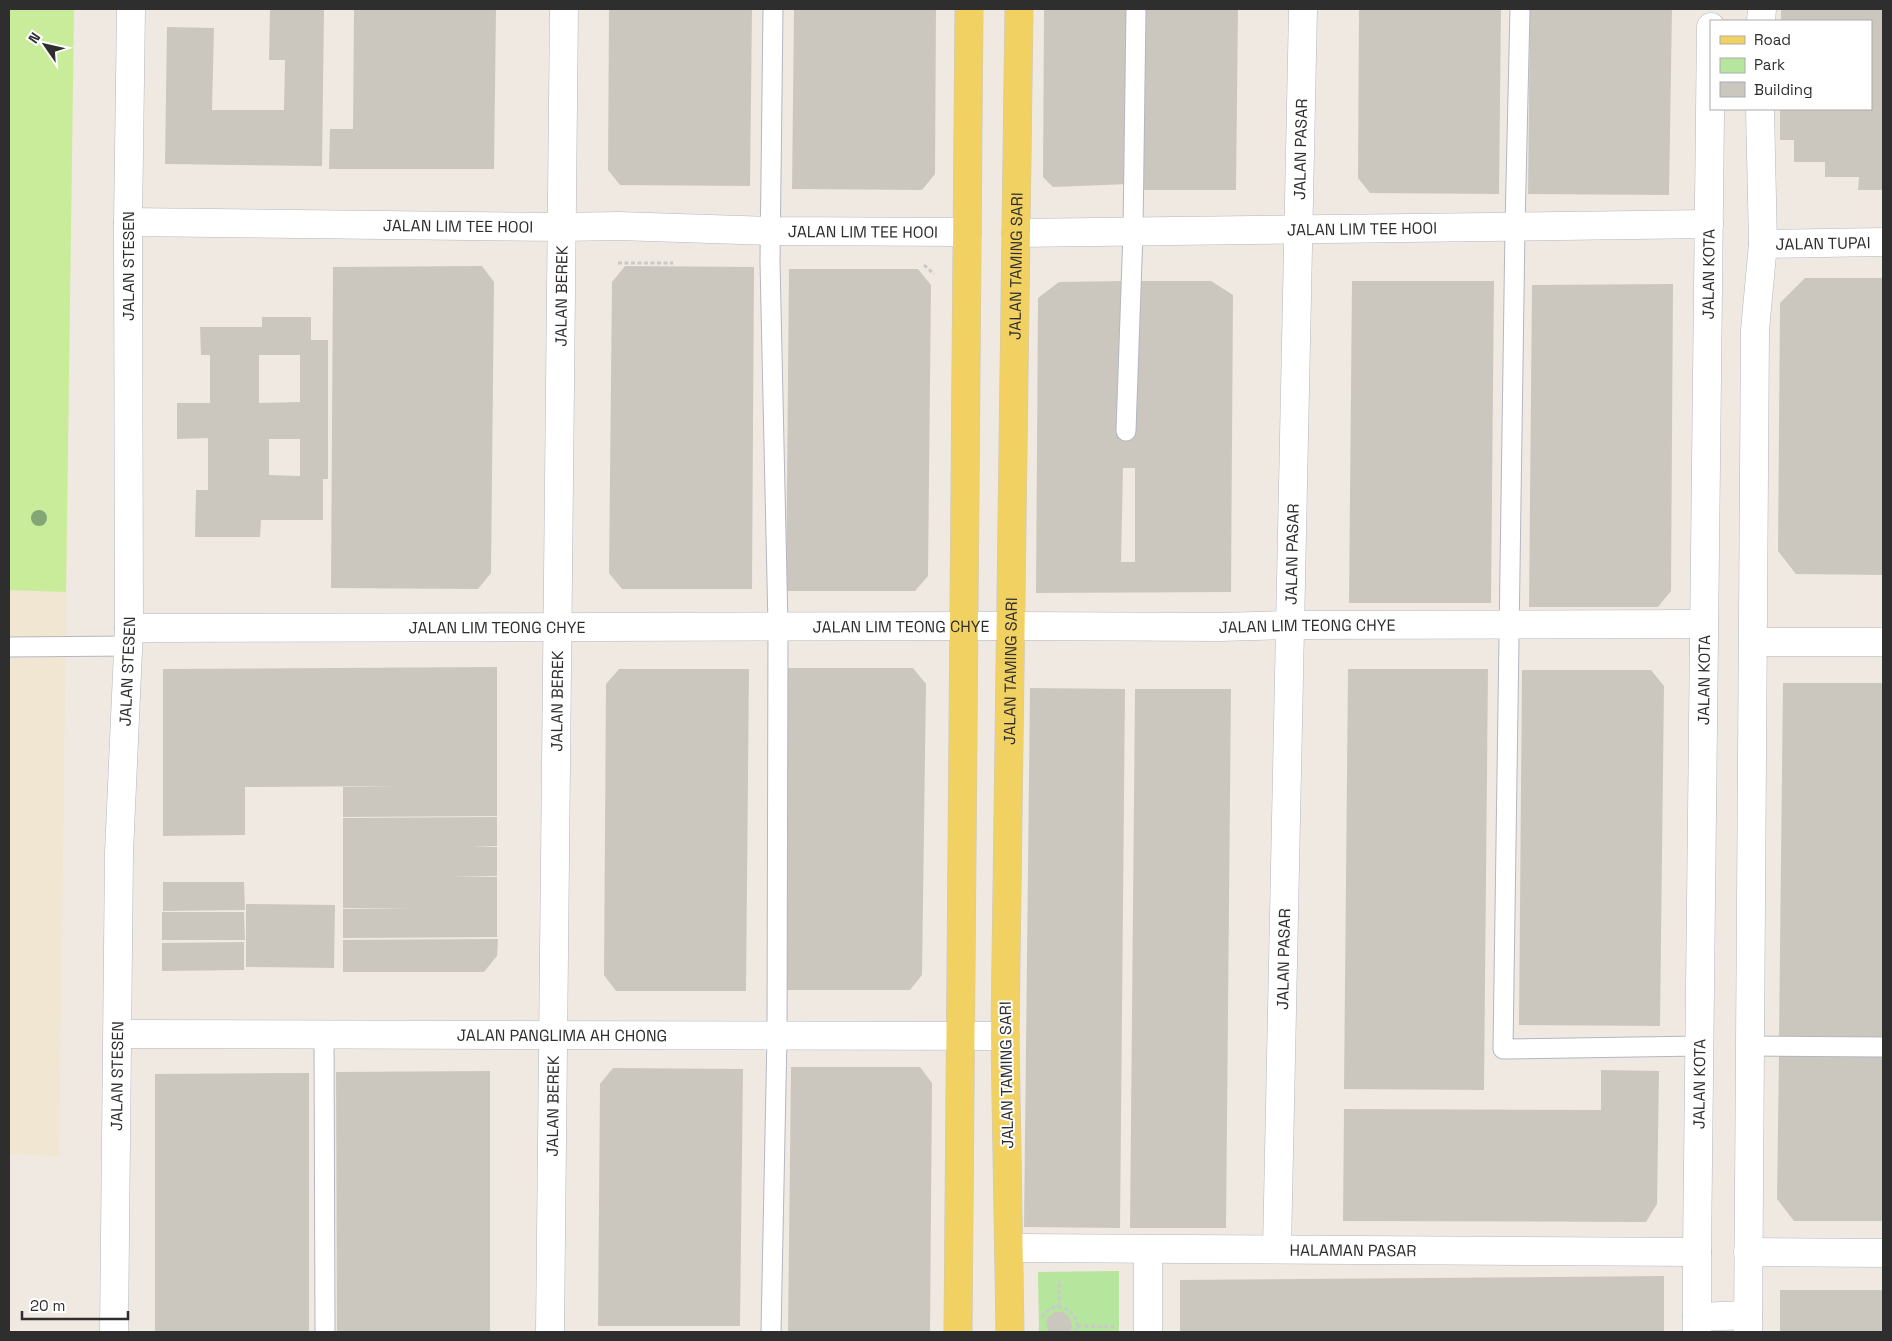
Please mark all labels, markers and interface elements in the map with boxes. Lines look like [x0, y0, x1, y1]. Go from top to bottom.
north arrow [20, 20, 70, 70]
legend [1710, 20, 1872, 110]
text: N [24, 29, 44, 47]
text: Road [1754, 30, 1791, 49]
text: Park [1754, 55, 1785, 74]
text: Building [1754, 80, 1813, 99]
street label: JALAN PASAR [1289, 98, 1312, 200]
street label: JALAN TAMING SARI [1004, 192, 1027, 340]
street label: JALAN STESEN [118, 211, 139, 321]
street label: JALAN LIM TEE HOOI [383, 215, 533, 238]
street label: JALAN LIM TEE HOOI [1287, 218, 1437, 240]
street label: JALAN LIM TEE HOOI [788, 221, 938, 243]
street label: JALAN KOTA [1698, 229, 1720, 319]
street label: JALAN TUPAI [1775, 232, 1871, 255]
street label: JALAN BEREK [550, 245, 572, 347]
street label: JALAN PASAR [1281, 503, 1304, 605]
street label: JALAN TAMING SARI [999, 597, 1022, 745]
street label: JALAN LIM TEONG CHYE [1218, 615, 1395, 638]
street label: JALAN STESEN [115, 616, 140, 727]
street label: JALAN LIM TEONG CHYE [813, 616, 989, 637]
street label: JALAN LIM TEONG CHYE [409, 617, 585, 638]
street label: JALAN KOTA [1693, 635, 1715, 725]
street label: JALAN BEREK [546, 650, 568, 752]
street label: JALAN PASAR [1272, 908, 1295, 1010]
street label: JALAN TAMING SARI [995, 1001, 1018, 1149]
street label: JALAN STESEN [106, 1021, 128, 1131]
street label: JALAN PANGLIMA AH CHONG [457, 1025, 667, 1046]
street label: JALAN KOTA [1688, 1039, 1710, 1129]
street label: JALAN BEREK [542, 1055, 564, 1157]
street label: HALAMAN PASAR [1290, 1240, 1416, 1261]
scale bar [22, 1288, 129, 1320]
text: 20 m [30, 1296, 65, 1315]

